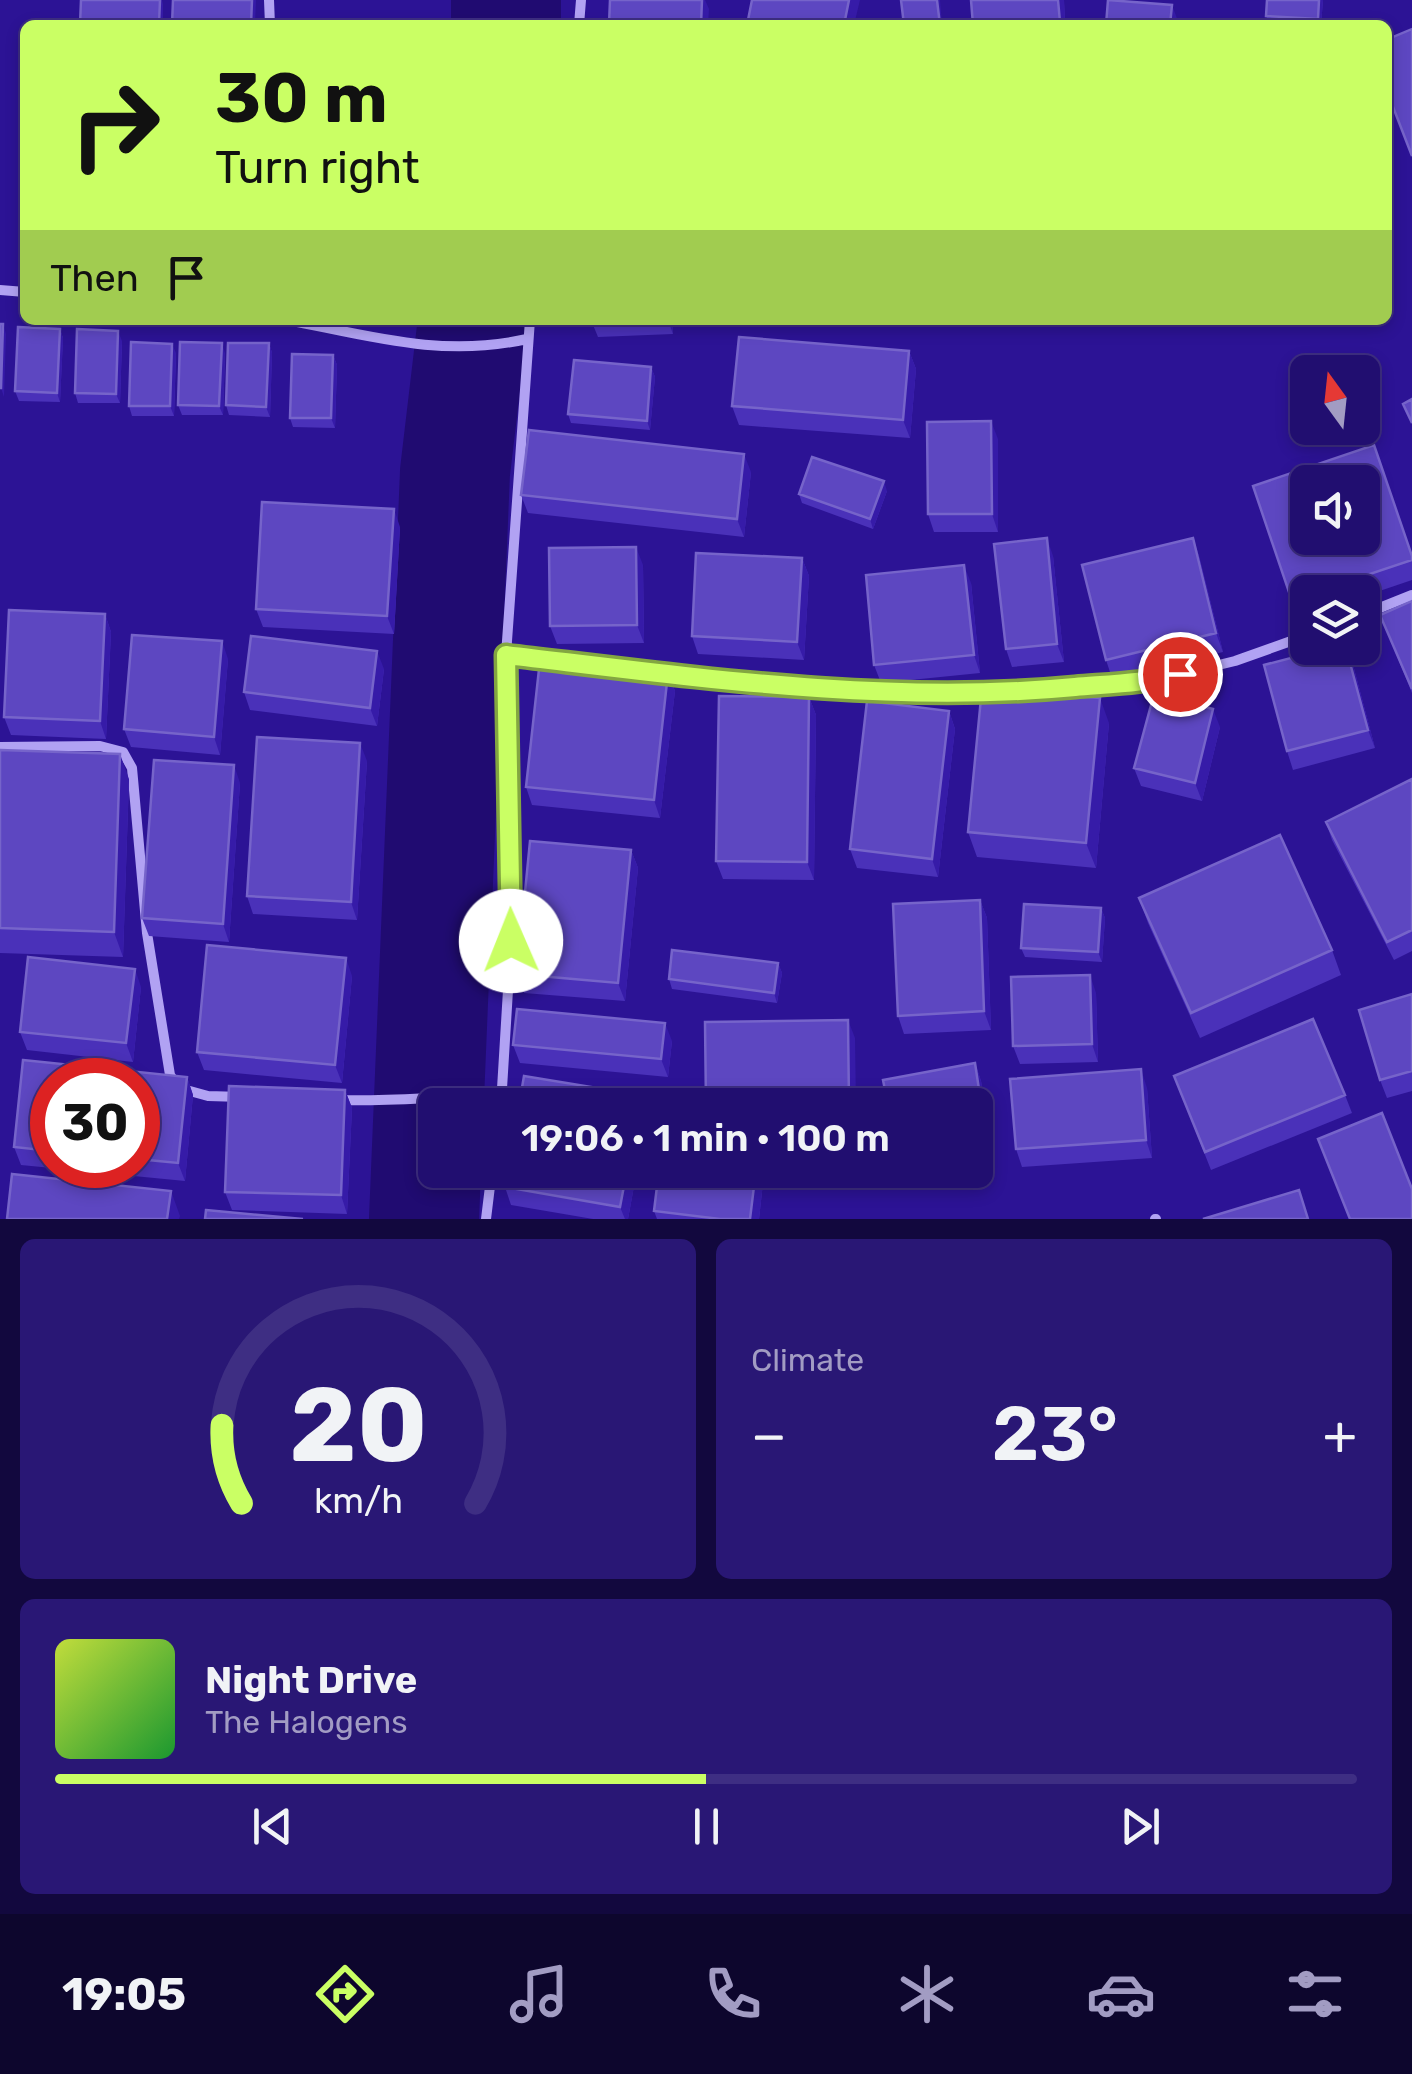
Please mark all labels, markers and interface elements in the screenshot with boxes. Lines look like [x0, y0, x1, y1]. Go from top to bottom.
text: 30 m [215, 57, 388, 140]
icon: right [50, 60, 180, 190]
text: Turn right [215, 141, 419, 194]
icon: arrive [159, 250, 214, 305]
text: Then [50, 255, 139, 301]
north arrow [1290, 355, 1380, 445]
map controls [1290, 355, 1380, 665]
button: sound [1290, 465, 1380, 555]
button: layers [1290, 575, 1380, 665]
pin [1138, 632, 1223, 717]
icon: arrive [1153, 647, 1208, 702]
position arrow [459, 889, 563, 993]
speed limit sign: 30 [30, 1058, 160, 1188]
text: 19:06 · 1 min · 100 m [521, 1115, 890, 1161]
text: Climate [751, 1341, 864, 1379]
text: 20 [289, 1364, 427, 1487]
text: 23° [992, 1390, 1118, 1479]
text: − [751, 1403, 787, 1468]
text: + [1323, 1403, 1357, 1468]
text: km/h [313, 1480, 403, 1522]
text: Night Drive [205, 1657, 417, 1703]
text: The Halogens [205, 1703, 408, 1741]
icon: previous [245, 1799, 300, 1854]
icon: pause [679, 1799, 734, 1854]
icon: next [1113, 1799, 1168, 1854]
icon: directions [310, 1959, 380, 2029]
icon: music [504, 1959, 574, 2029]
icon: phone [698, 1959, 768, 2029]
icon: climate [892, 1959, 962, 2029]
icon: car [1086, 1959, 1156, 2029]
icon: filters [1280, 1959, 1350, 2029]
text: 19:05 [62, 1968, 186, 2021]

